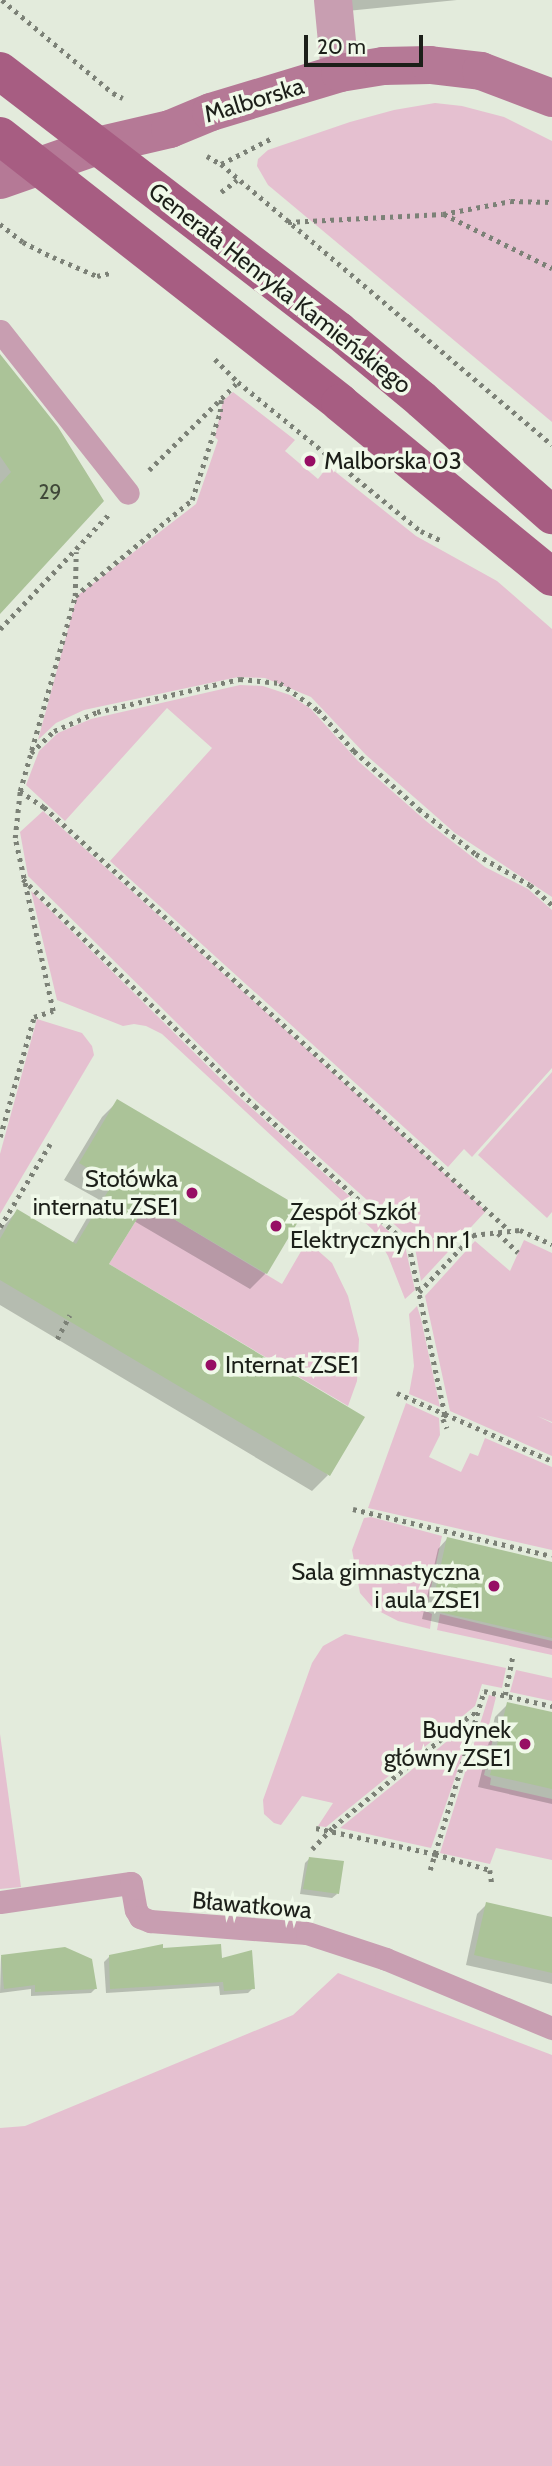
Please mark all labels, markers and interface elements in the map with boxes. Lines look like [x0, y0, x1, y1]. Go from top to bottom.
scale bar [307, 21, 426, 65]
text: 20 m [317, 34, 366, 59]
street label: Malborska [201, 71, 307, 129]
street label: Generała Henryka Kamieńskiego [143, 177, 417, 399]
place label: Malborska 03 [324, 447, 462, 475]
marker: Malborska 03 [302, 453, 318, 469]
house number: 29 [39, 479, 61, 505]
place label: Stołówka internatu ZSE1 [33, 1165, 178, 1221]
marker: Stołówka internatu ZSE1 [184, 1185, 200, 1201]
place label: Zespół Szkół Elektrycznych nr 1 [290, 1198, 470, 1254]
marker: Zespół Szkół Elektrycznych nr 1 [268, 1218, 284, 1234]
place label: Internat ZSE1 [225, 1351, 358, 1379]
marker: Internat ZSE1 [203, 1357, 219, 1373]
place label: Sala gimnastyczna i aula ZSE1 [291, 1558, 480, 1614]
marker: Sala gimnastyczna i aula ZSE1 [486, 1578, 502, 1594]
place label: Budynek główny ZSE1 [384, 1716, 511, 1772]
marker: Budynek główny ZSE1 [517, 1736, 533, 1752]
street label: Bławatkowa [191, 1885, 313, 1925]

